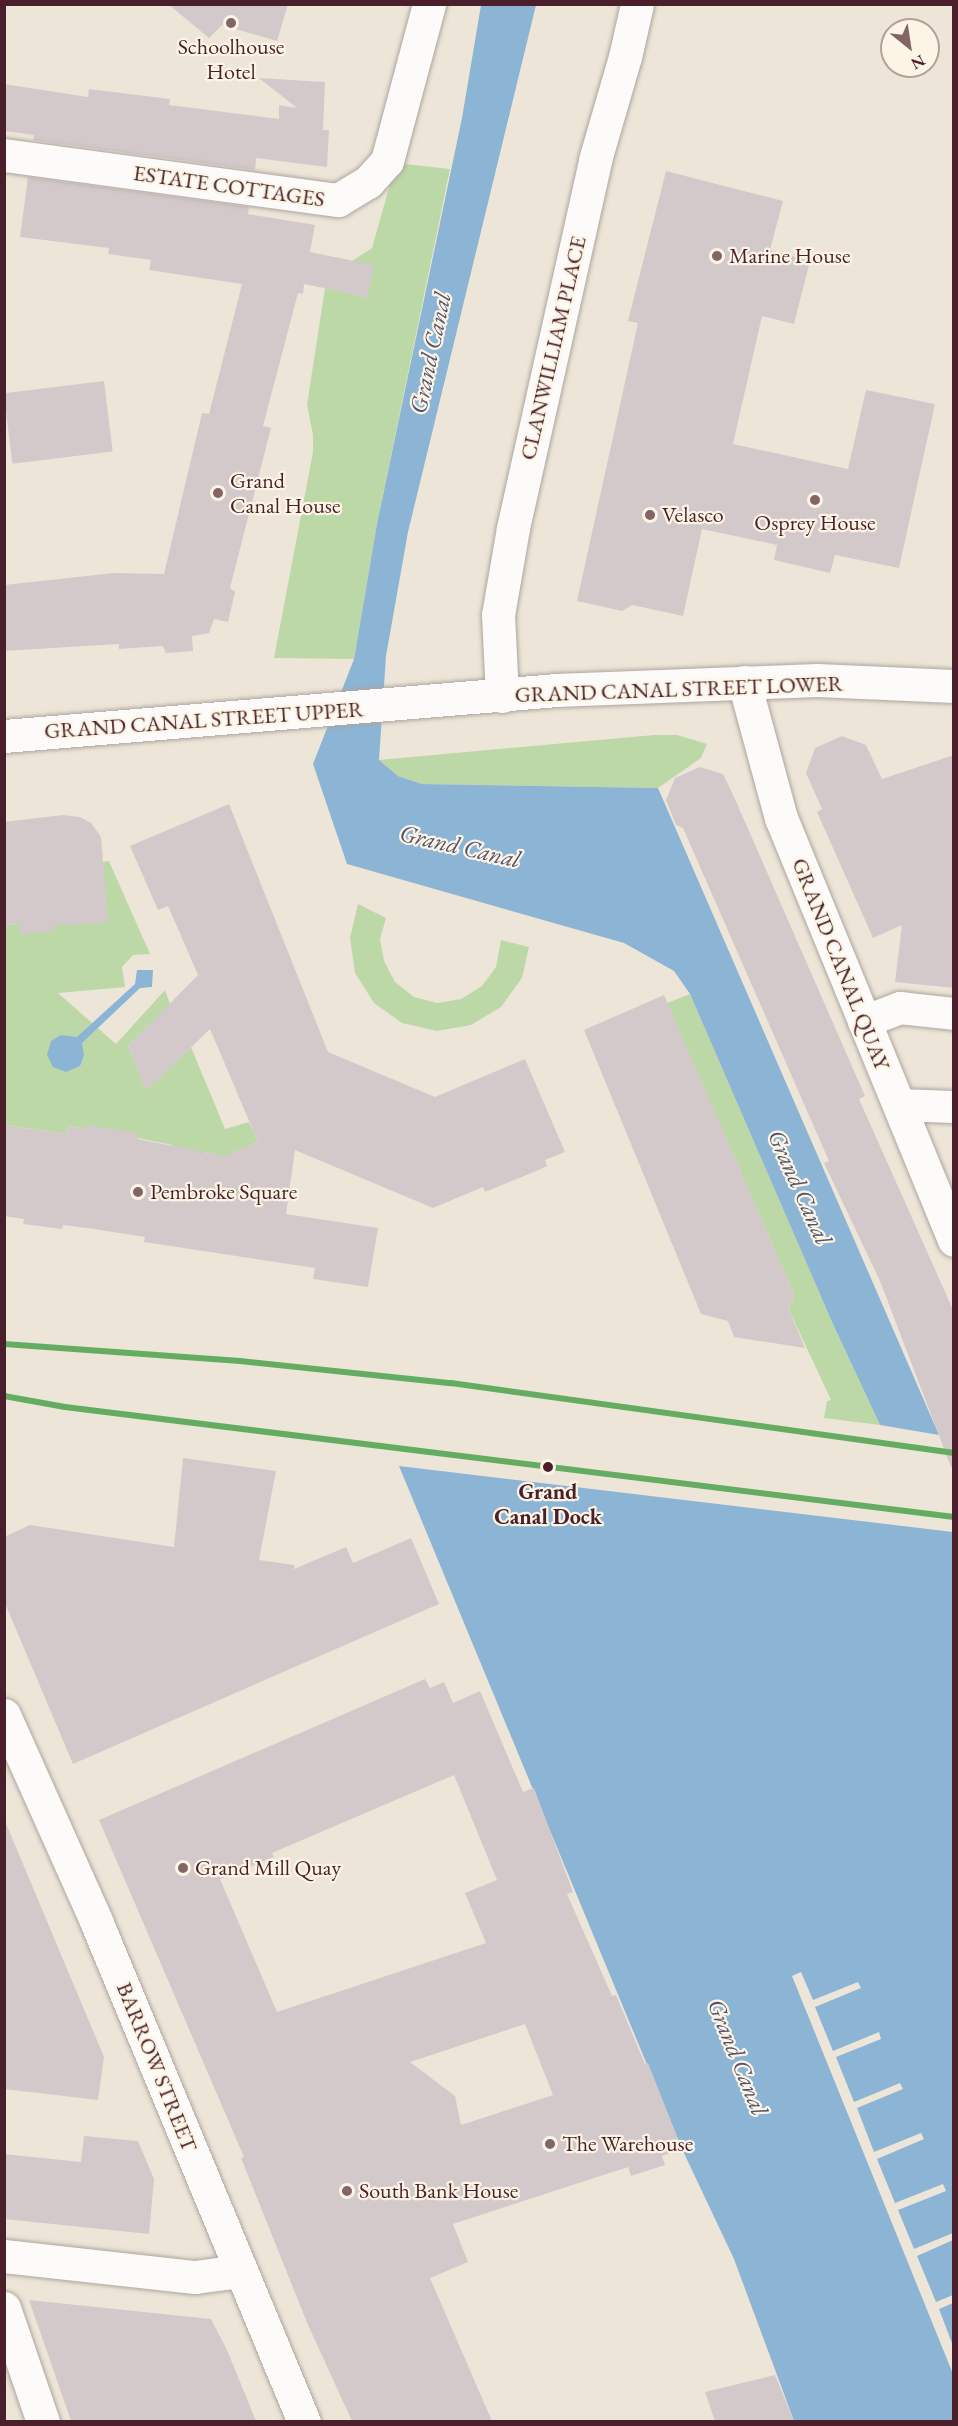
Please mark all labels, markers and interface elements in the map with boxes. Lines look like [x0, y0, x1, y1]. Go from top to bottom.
marker: Schoolhouse Hotel [224, 16, 238, 30]
north arrow [880, 18, 940, 78]
place label: Schoolhouse Hotel [178, 33, 284, 84]
text: N [907, 50, 929, 75]
street label: ESTATE COTTAGES [132, 159, 326, 213]
street label: CLANWILLIAM PLACE [514, 233, 592, 463]
place label: Marine House [729, 243, 850, 269]
marker: Marine House [710, 249, 724, 263]
water label: Grand Canal [403, 290, 457, 416]
place label: Grand Canal House [230, 467, 340, 518]
marker: Grand Canal House [211, 486, 225, 500]
marker: Osprey House [808, 493, 822, 507]
place label: Velasco [662, 502, 724, 528]
marker: Velasco [643, 508, 657, 522]
place label: Osprey House [754, 510, 876, 536]
street label: GRAND CANAL STREET LOWER [514, 670, 844, 708]
street label: GRAND CANAL STREET UPPER [43, 696, 365, 744]
water label: Grand Canal [397, 818, 523, 874]
street label: GRAND CANAL QUAY [786, 854, 896, 1074]
water label: Grand Canal [762, 1125, 838, 1249]
place label: Pembroke Square [150, 1179, 297, 1205]
marker: Pembroke Square [131, 1185, 145, 1199]
marker: Grand Canal Dock [539, 1458, 557, 1476]
place label: Grand Canal Dock [494, 1478, 602, 1530]
place label: Grand Mill Quay [195, 1855, 341, 1881]
marker: Grand Mill Quay [176, 1861, 190, 1875]
street label: BARROW STREET [111, 1978, 203, 2156]
water label: Grand Canal [702, 1995, 774, 2119]
place label: The Warehouse [562, 2131, 693, 2157]
marker: The Warehouse [543, 2137, 557, 2151]
place label: South Bank House [359, 2178, 518, 2204]
marker: South Bank House [340, 2184, 354, 2198]

